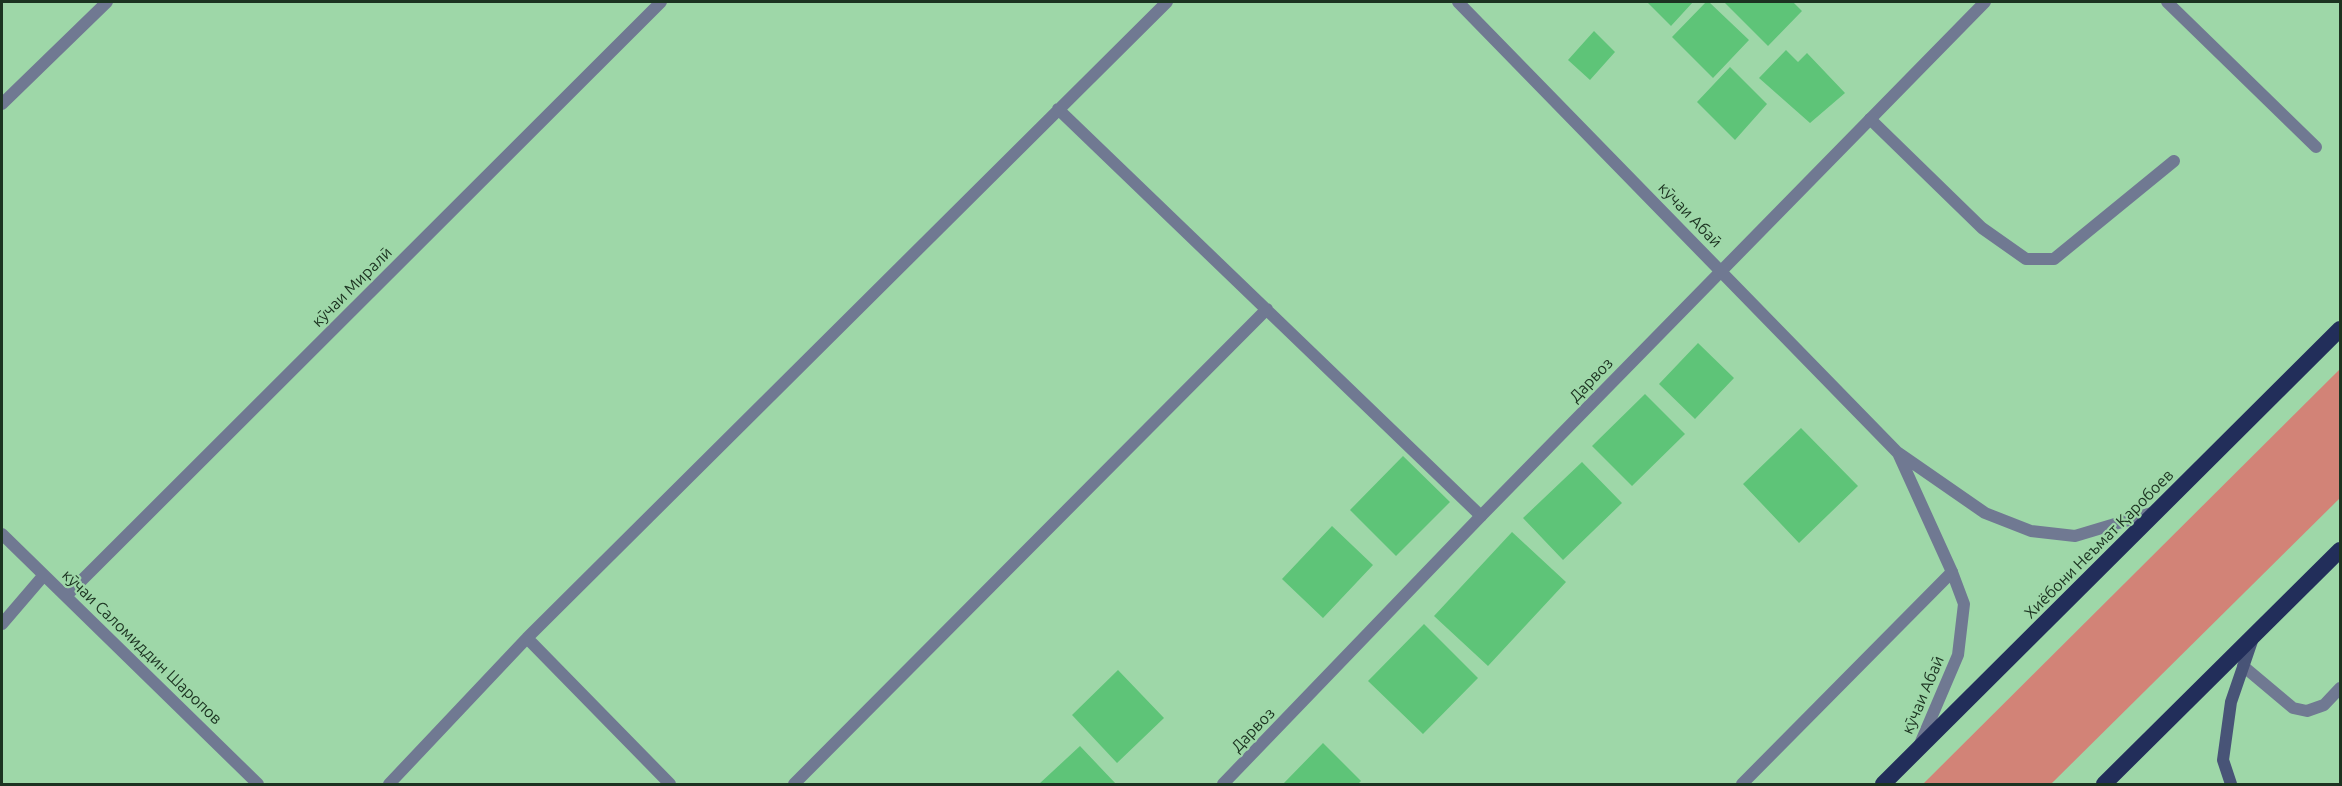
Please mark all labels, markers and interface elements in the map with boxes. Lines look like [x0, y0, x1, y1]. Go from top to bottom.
street label: кӯчаи Абаӣ [1654, 178, 1726, 252]
street label: кӯчаи Миралӣ [308, 243, 396, 331]
street label: Дарвоз [1565, 354, 1617, 406]
street label: Хиёбони Неъмат Қаробоев [2020, 465, 2178, 623]
street label: кӯчаи Саломиддин Шаропов [58, 565, 226, 729]
street label: кӯчаи Абаӣ [1898, 653, 1948, 737]
street label: Дарвоз [1227, 704, 1279, 756]

